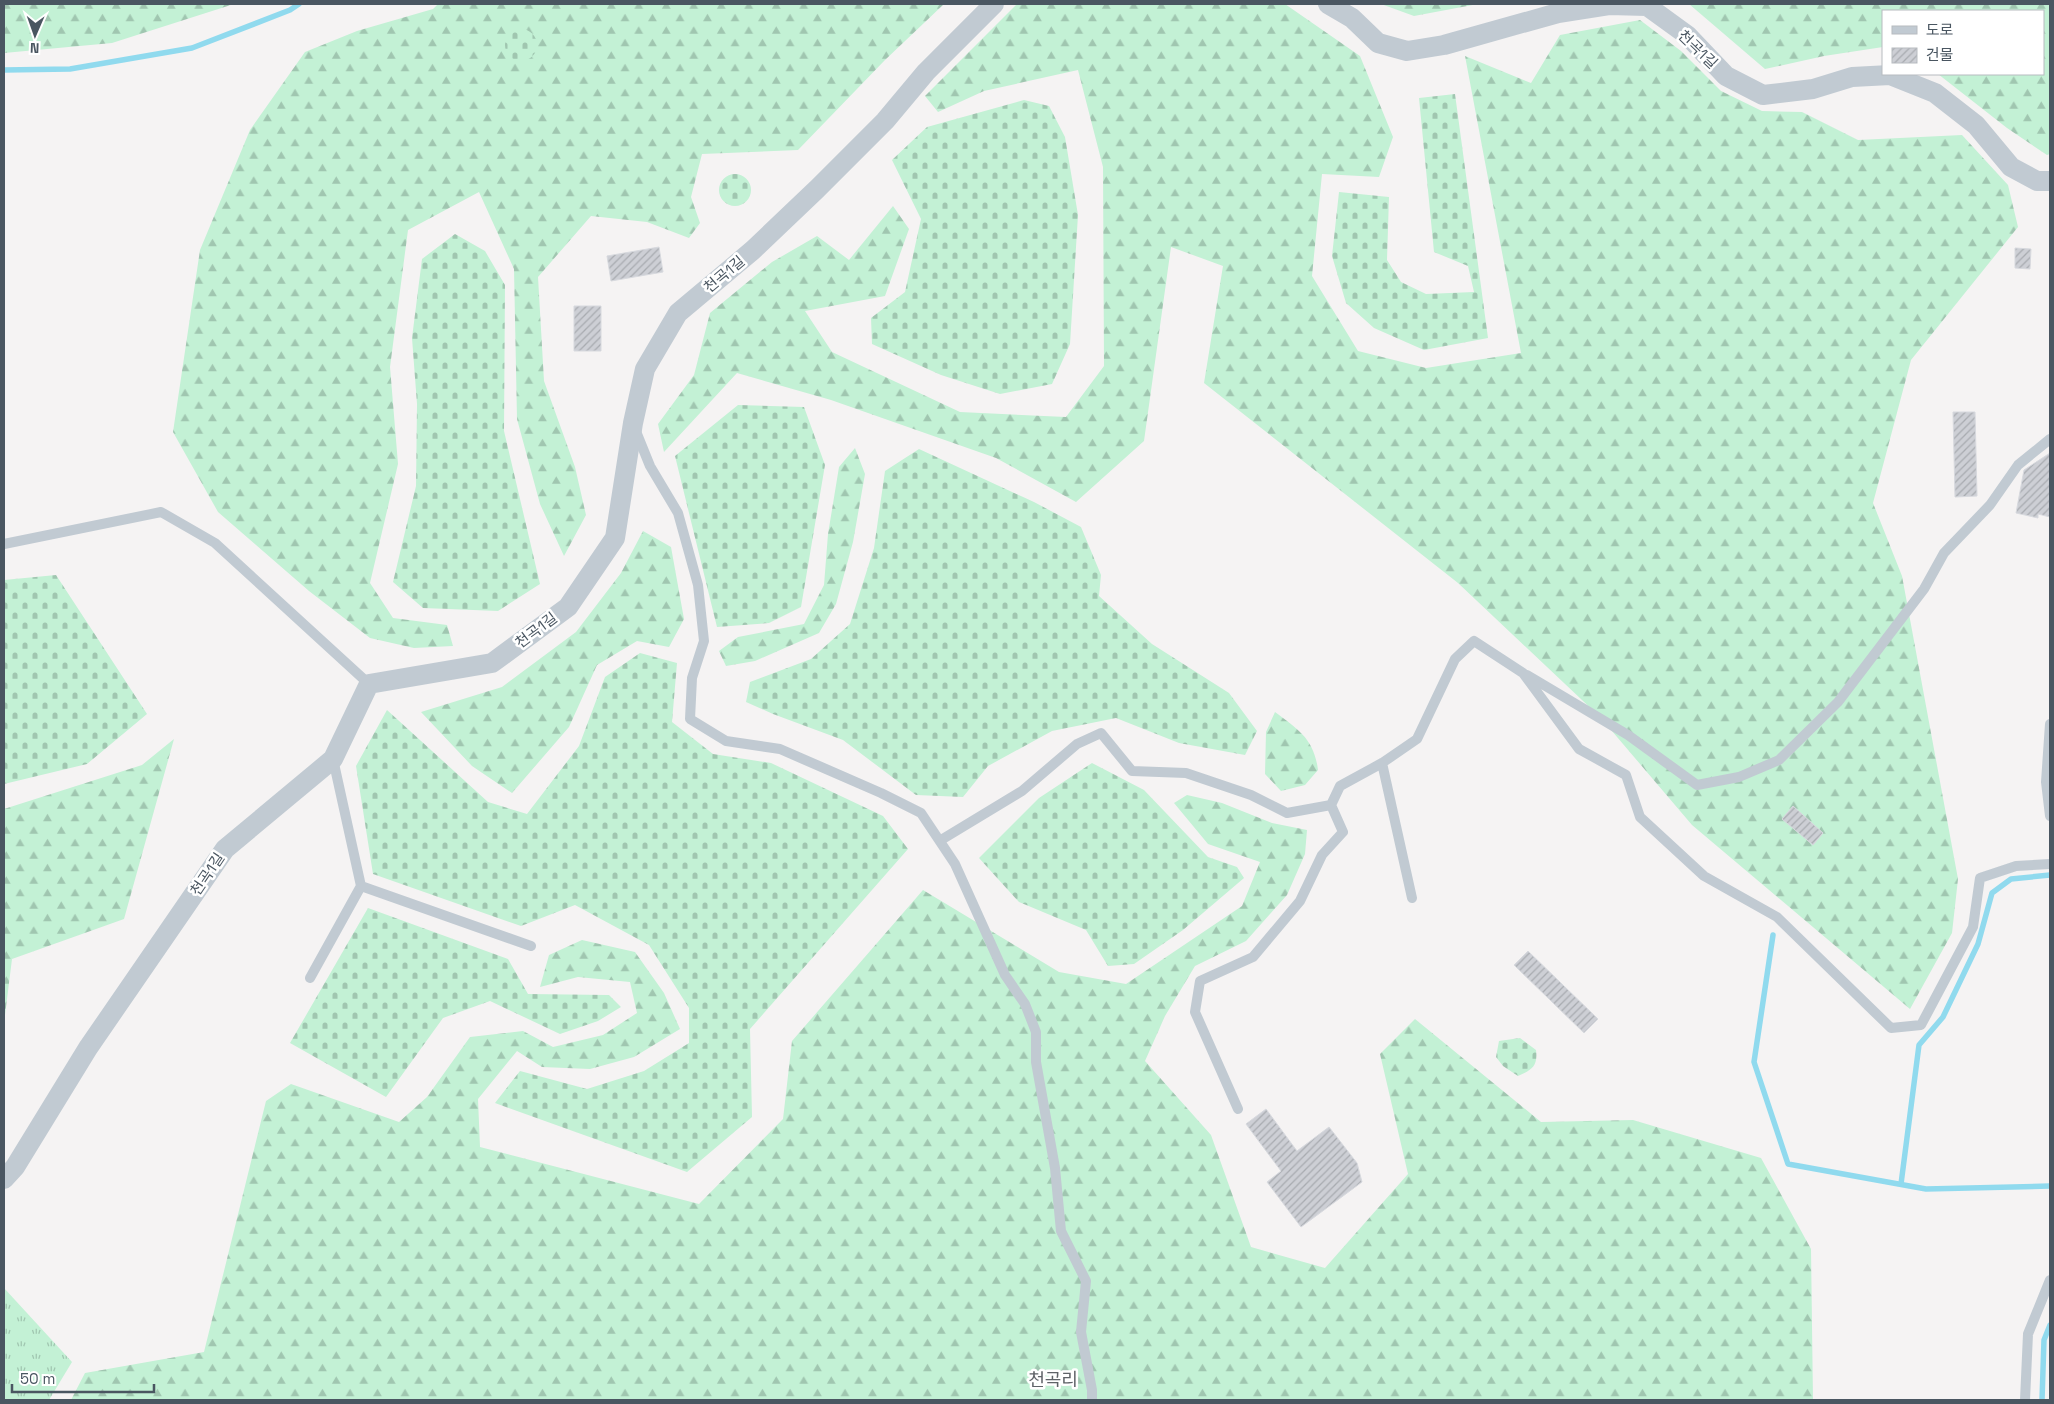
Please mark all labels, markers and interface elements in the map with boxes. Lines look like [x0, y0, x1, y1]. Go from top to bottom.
north arrow [10, 10, 60, 60]
legend [1882, 10, 2044, 75]
text: 도로 [1926, 20, 1954, 39]
street label: 천곡1길 [1674, 26, 1722, 72]
text: N [30, 39, 40, 57]
text: 건물 [1926, 45, 1954, 64]
street label: 천곡1길 [700, 251, 748, 297]
street label: 천곡1길 [511, 608, 561, 652]
street label: 천곡1길 [186, 849, 228, 899]
scale bar [12, 1362, 155, 1394]
district label: 천곡리 [1028, 1368, 1078, 1391]
text: 50 m [20, 1369, 55, 1388]

